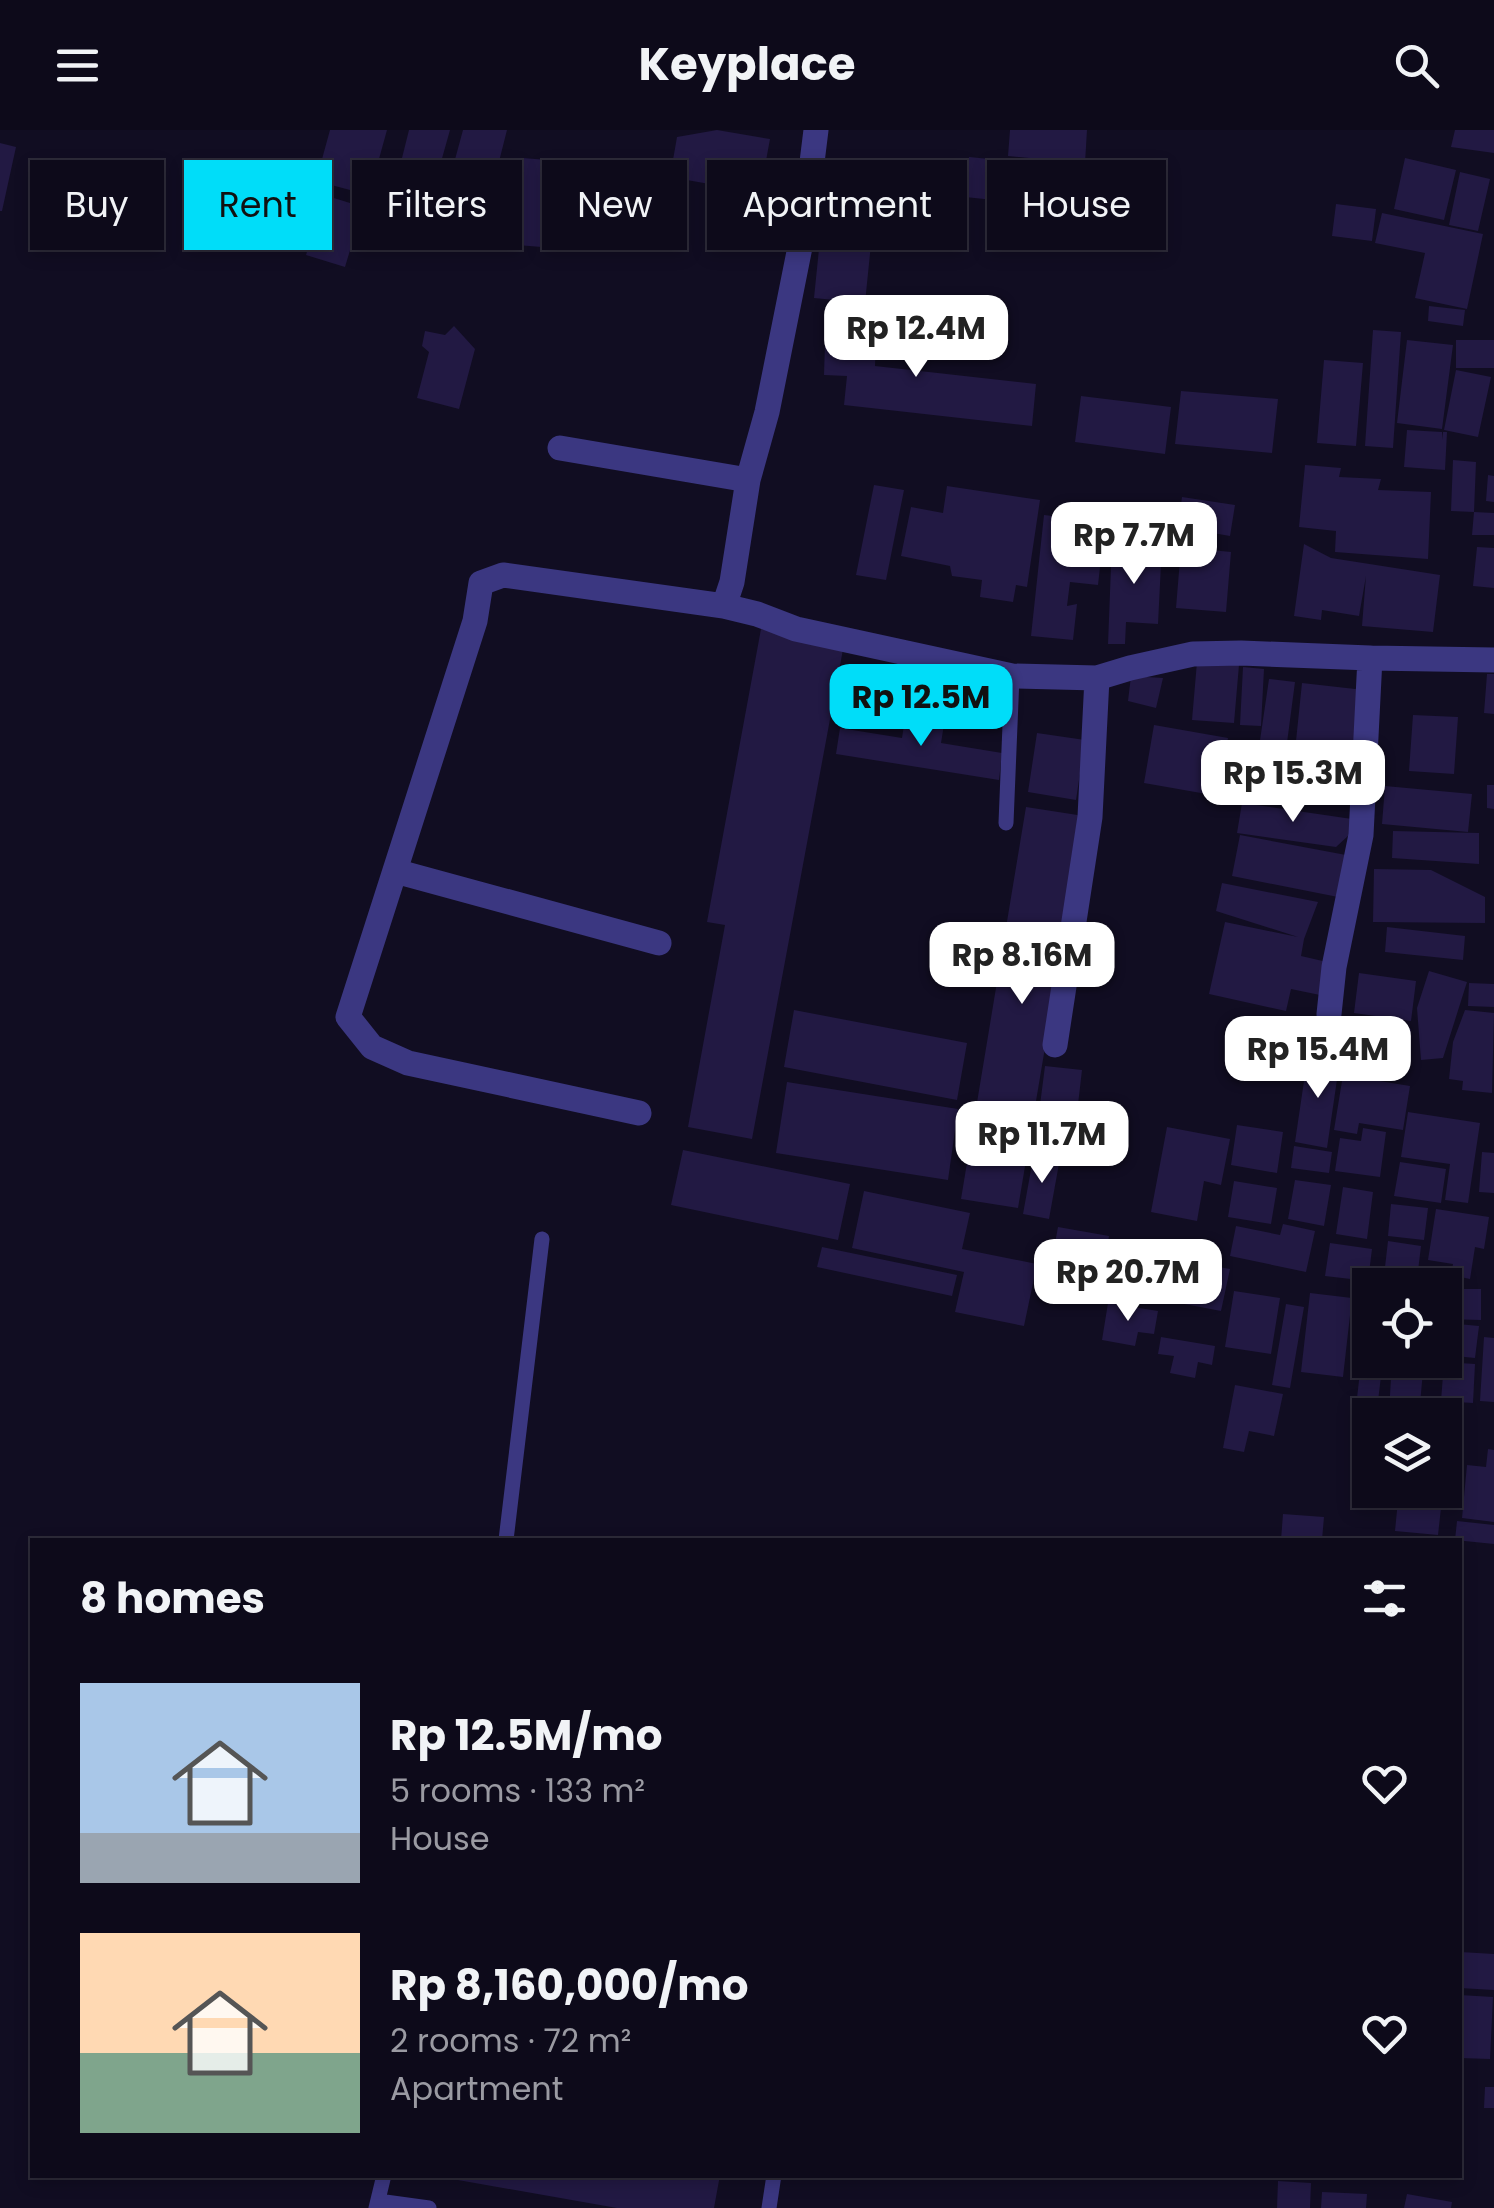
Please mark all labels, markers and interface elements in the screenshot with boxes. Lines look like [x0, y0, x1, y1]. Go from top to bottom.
text: Keyplace [639, 33, 855, 96]
icon: menu [50, 38, 105, 93]
icon: search [1389, 38, 1444, 93]
chip: Buy [30, 160, 164, 250]
chip: Rent [184, 160, 332, 250]
chip: Filters [352, 160, 522, 250]
chip: New [542, 160, 687, 250]
chip: Apartment [707, 160, 967, 250]
chip: House [987, 160, 1166, 250]
pin: Rp 12.4M [813, 295, 1019, 380]
text: Rp 12.4M [846, 305, 986, 350]
pin: Rp 7.7M [1042, 502, 1226, 587]
text: Rp 7.7M [1073, 512, 1195, 557]
pin: Rp 12.5M [818, 664, 1024, 749]
text: Rp 12.5M [852, 674, 990, 719]
pin: Rp 15.3M [1190, 740, 1396, 825]
text: Rp 15.3M [1223, 750, 1363, 795]
pin: Rp 8.16M [919, 922, 1125, 1007]
text: Rp 8.16M [952, 932, 1092, 977]
pin: Rp 15.4M [1215, 1016, 1421, 1101]
text: Rp 15.4M [1247, 1026, 1389, 1071]
pin: Rp 11.7M [939, 1101, 1145, 1186]
text: Rp 11.7M [978, 1111, 1106, 1156]
pin: Rp 20.7M [1025, 1239, 1231, 1324]
text: Rp 20.7M [1056, 1249, 1200, 1294]
map controls [1352, 1268, 1462, 1508]
button: locate [1352, 1268, 1462, 1378]
button: layers [1352, 1398, 1462, 1508]
text: 8 homes [80, 1569, 265, 1628]
icon: filters [1357, 1571, 1412, 1626]
text: Rp 12.5M/mo [390, 1706, 663, 1765]
icon: home [160, 1723, 280, 1843]
icon: heart [1357, 1756, 1412, 1811]
text: 5 rooms · 133 m² [390, 1768, 645, 1813]
text: House [390, 1816, 490, 1861]
text: Rp 8,160,000/mo [390, 1956, 748, 2015]
icon: home [160, 1973, 280, 2093]
icon: heart [1357, 2006, 1412, 2061]
text: 2 rooms · 72 m² [390, 2018, 631, 2063]
text: Apartment [390, 2066, 563, 2111]

